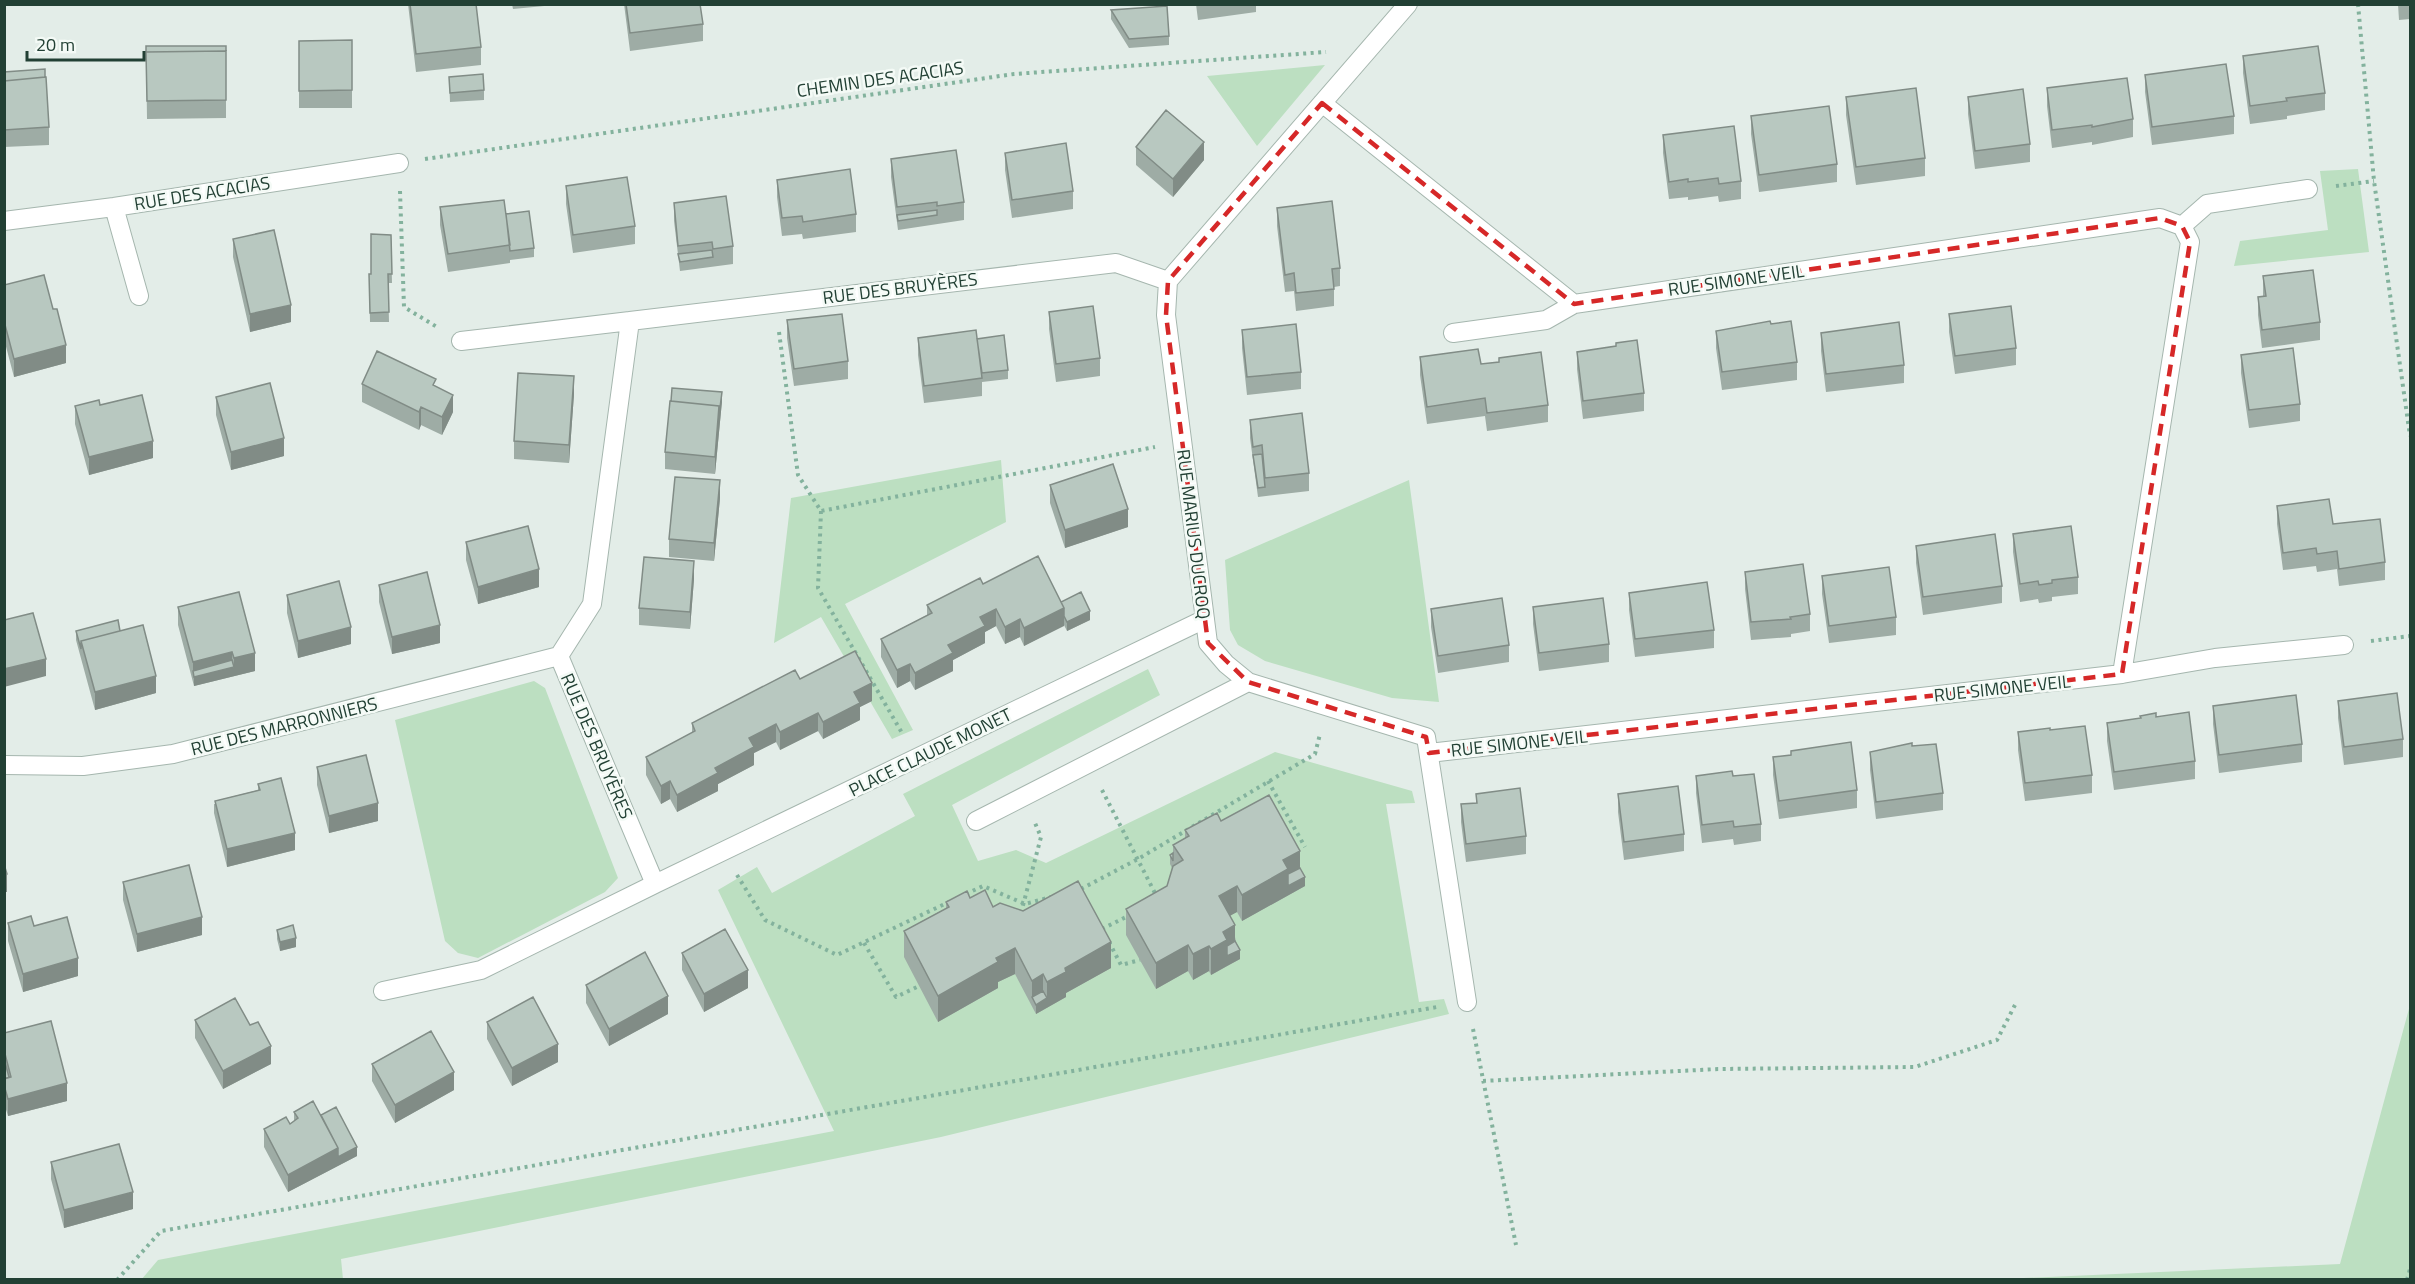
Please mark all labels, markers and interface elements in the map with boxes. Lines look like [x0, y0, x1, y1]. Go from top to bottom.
scale bar [27, 24, 144, 62]
text: 20 m [36, 31, 75, 58]
street label: CHEMIN DES ACACIAS [795, 54, 965, 104]
street label: RUE DES ACACIAS [132, 169, 272, 217]
street label: RUE SIMONE VEIL [1666, 257, 1806, 303]
street label: RUE DES BRUYÈRES [821, 265, 979, 311]
street label: RUE MARIUS DUCROQ [1170, 447, 1218, 621]
street label: RUE SIMONE VEIL [1932, 667, 2072, 709]
street label: RUE DES BRUYÈRES [554, 669, 640, 823]
street label: RUE DES MARRONNIERS [188, 690, 380, 762]
street label: PLACE CLAUDE MONET [844, 701, 1016, 803]
street label: RUE SIMONE VEIL [1449, 722, 1589, 764]

